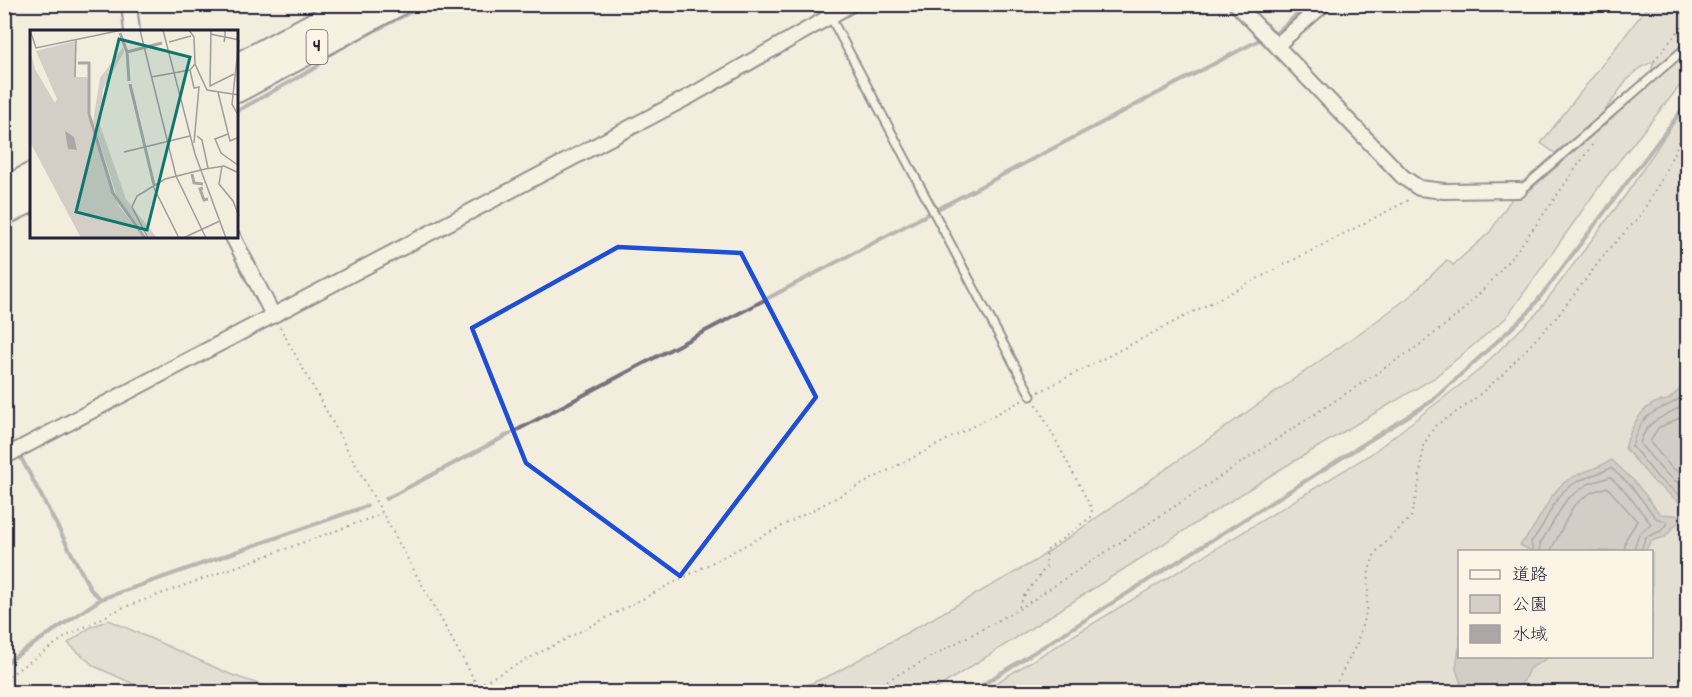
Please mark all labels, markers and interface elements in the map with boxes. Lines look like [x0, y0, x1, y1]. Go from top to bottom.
inset map [30, 30, 238, 238]
road number: 4 [306, 30, 328, 64]
legend [1458, 550, 1653, 658]
text: 道路 [1512, 564, 1548, 589]
text: 公園 [1512, 594, 1548, 619]
text: 水域 [1512, 624, 1548, 649]

